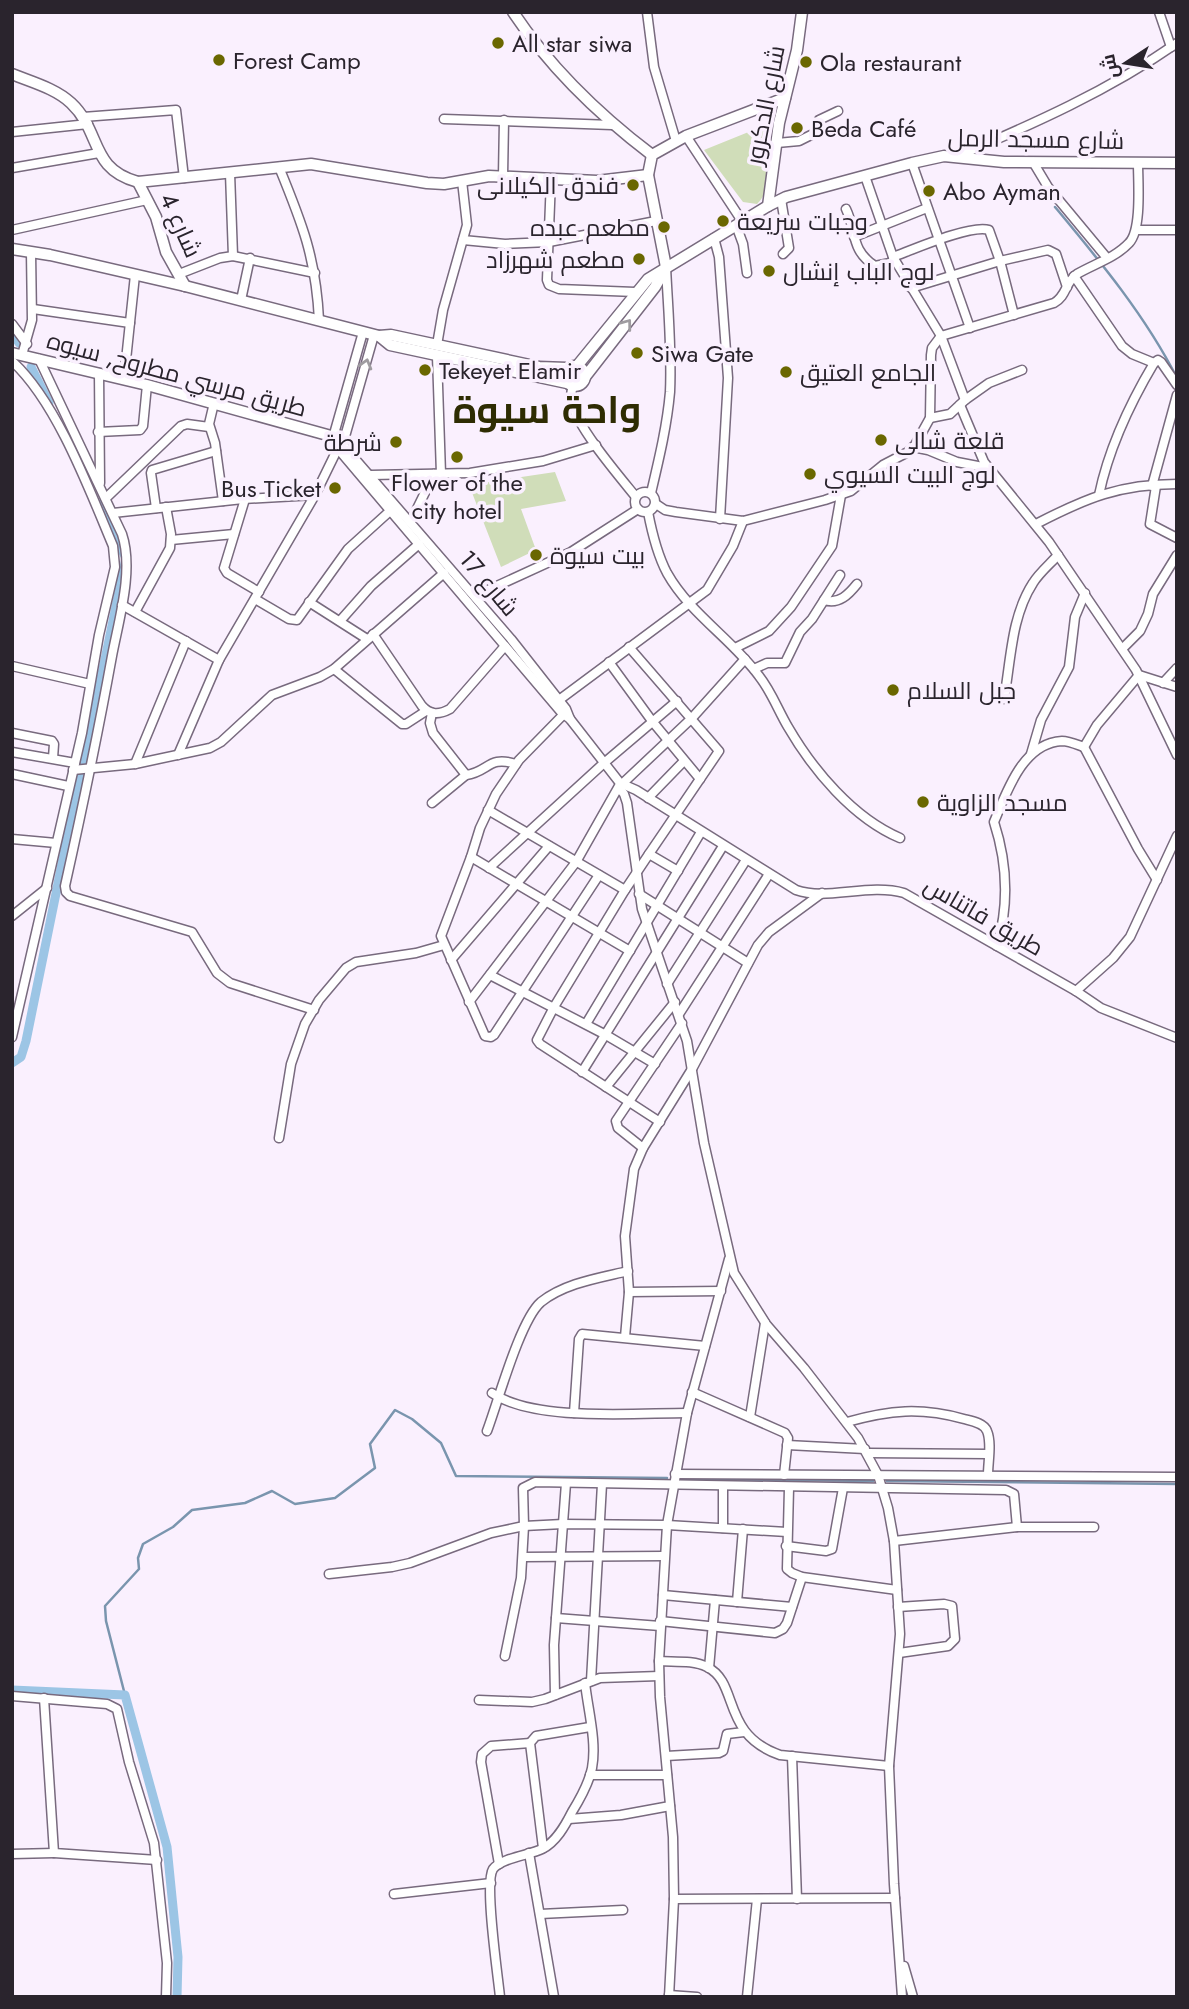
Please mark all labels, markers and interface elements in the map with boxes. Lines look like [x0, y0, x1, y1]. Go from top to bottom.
place label: All star siwa [512, 26, 632, 61]
north arrow [1091, 28, 1161, 98]
marker: All star siwa [490, 35, 506, 51]
street label: شارع الدكرور [736, 42, 794, 170]
place label: Forest Camp [233, 43, 361, 78]
place label: Ola restaurant [820, 45, 961, 80]
marker: Forest Camp [211, 52, 227, 68]
text: ش [1094, 52, 1126, 81]
marker: Ola restaurant [798, 54, 814, 70]
place label: Beda Café [811, 111, 916, 146]
marker: Beda Café [789, 120, 805, 136]
street label: شارع مسجد الرمل [947, 120, 1125, 158]
place label: فندق الكيلانى [477, 168, 619, 203]
place label: Abo Ayman [943, 174, 1061, 209]
marker: فندق الكيلانى [625, 177, 641, 193]
marker: Abo Ayman [921, 183, 937, 199]
street label: شارع 4 [151, 187, 211, 263]
place label: وجبات سريعة [737, 204, 868, 239]
place label: مطعم عبده [530, 210, 650, 245]
marker: وجبات سريعة [715, 213, 731, 229]
marker: مطعم عبده [656, 219, 672, 235]
place label: مطعم شهرزاد [486, 242, 625, 277]
marker: مطعم شهرزاد [631, 251, 647, 267]
place label: لوج الباب إنشال [783, 254, 935, 289]
marker: لوج الباب إنشال [761, 263, 777, 279]
one-way arrow [619, 319, 632, 331]
street label: طريق مرسي مطروح, سيوه [43, 322, 311, 426]
place label: Siwa Gate [651, 336, 754, 371]
marker: Siwa Gate [629, 345, 645, 361]
place label: Tekeyet Elamir [439, 353, 582, 388]
place label: الجامع العتيق [800, 355, 936, 390]
one-way arrow [358, 358, 372, 370]
marker: Tekeyet Elamir [417, 362, 433, 378]
marker: الجامع العتيق [778, 364, 794, 380]
district label: واحة سيوة [453, 382, 641, 437]
place label: قلعة شالى [895, 423, 1005, 458]
place label: شرطة [324, 425, 382, 460]
marker: قلعة شالى [873, 432, 889, 448]
marker: شرطة [388, 434, 404, 450]
marker: Flower of the city hotel [449, 449, 465, 465]
place label: لوج البيت السيوي [824, 457, 996, 493]
place label: Flower of the city hotel [391, 465, 523, 528]
marker: لوج البيت السيوي [802, 466, 818, 482]
place label: Bus Ticket [221, 471, 321, 506]
marker: Bus Ticket [327, 480, 343, 496]
place label: بيت سيوة [550, 538, 645, 573]
street label: شارع 17 [451, 542, 527, 624]
marker: بيت سيوة [528, 547, 544, 563]
place label: جبل السلام [907, 673, 1016, 708]
marker: جبل السلام [885, 682, 901, 698]
place label: مسجد الزاوية [937, 785, 1068, 820]
marker: مسجد الزاوية [915, 794, 931, 810]
street label: طريق فاتناس [918, 868, 1050, 964]

